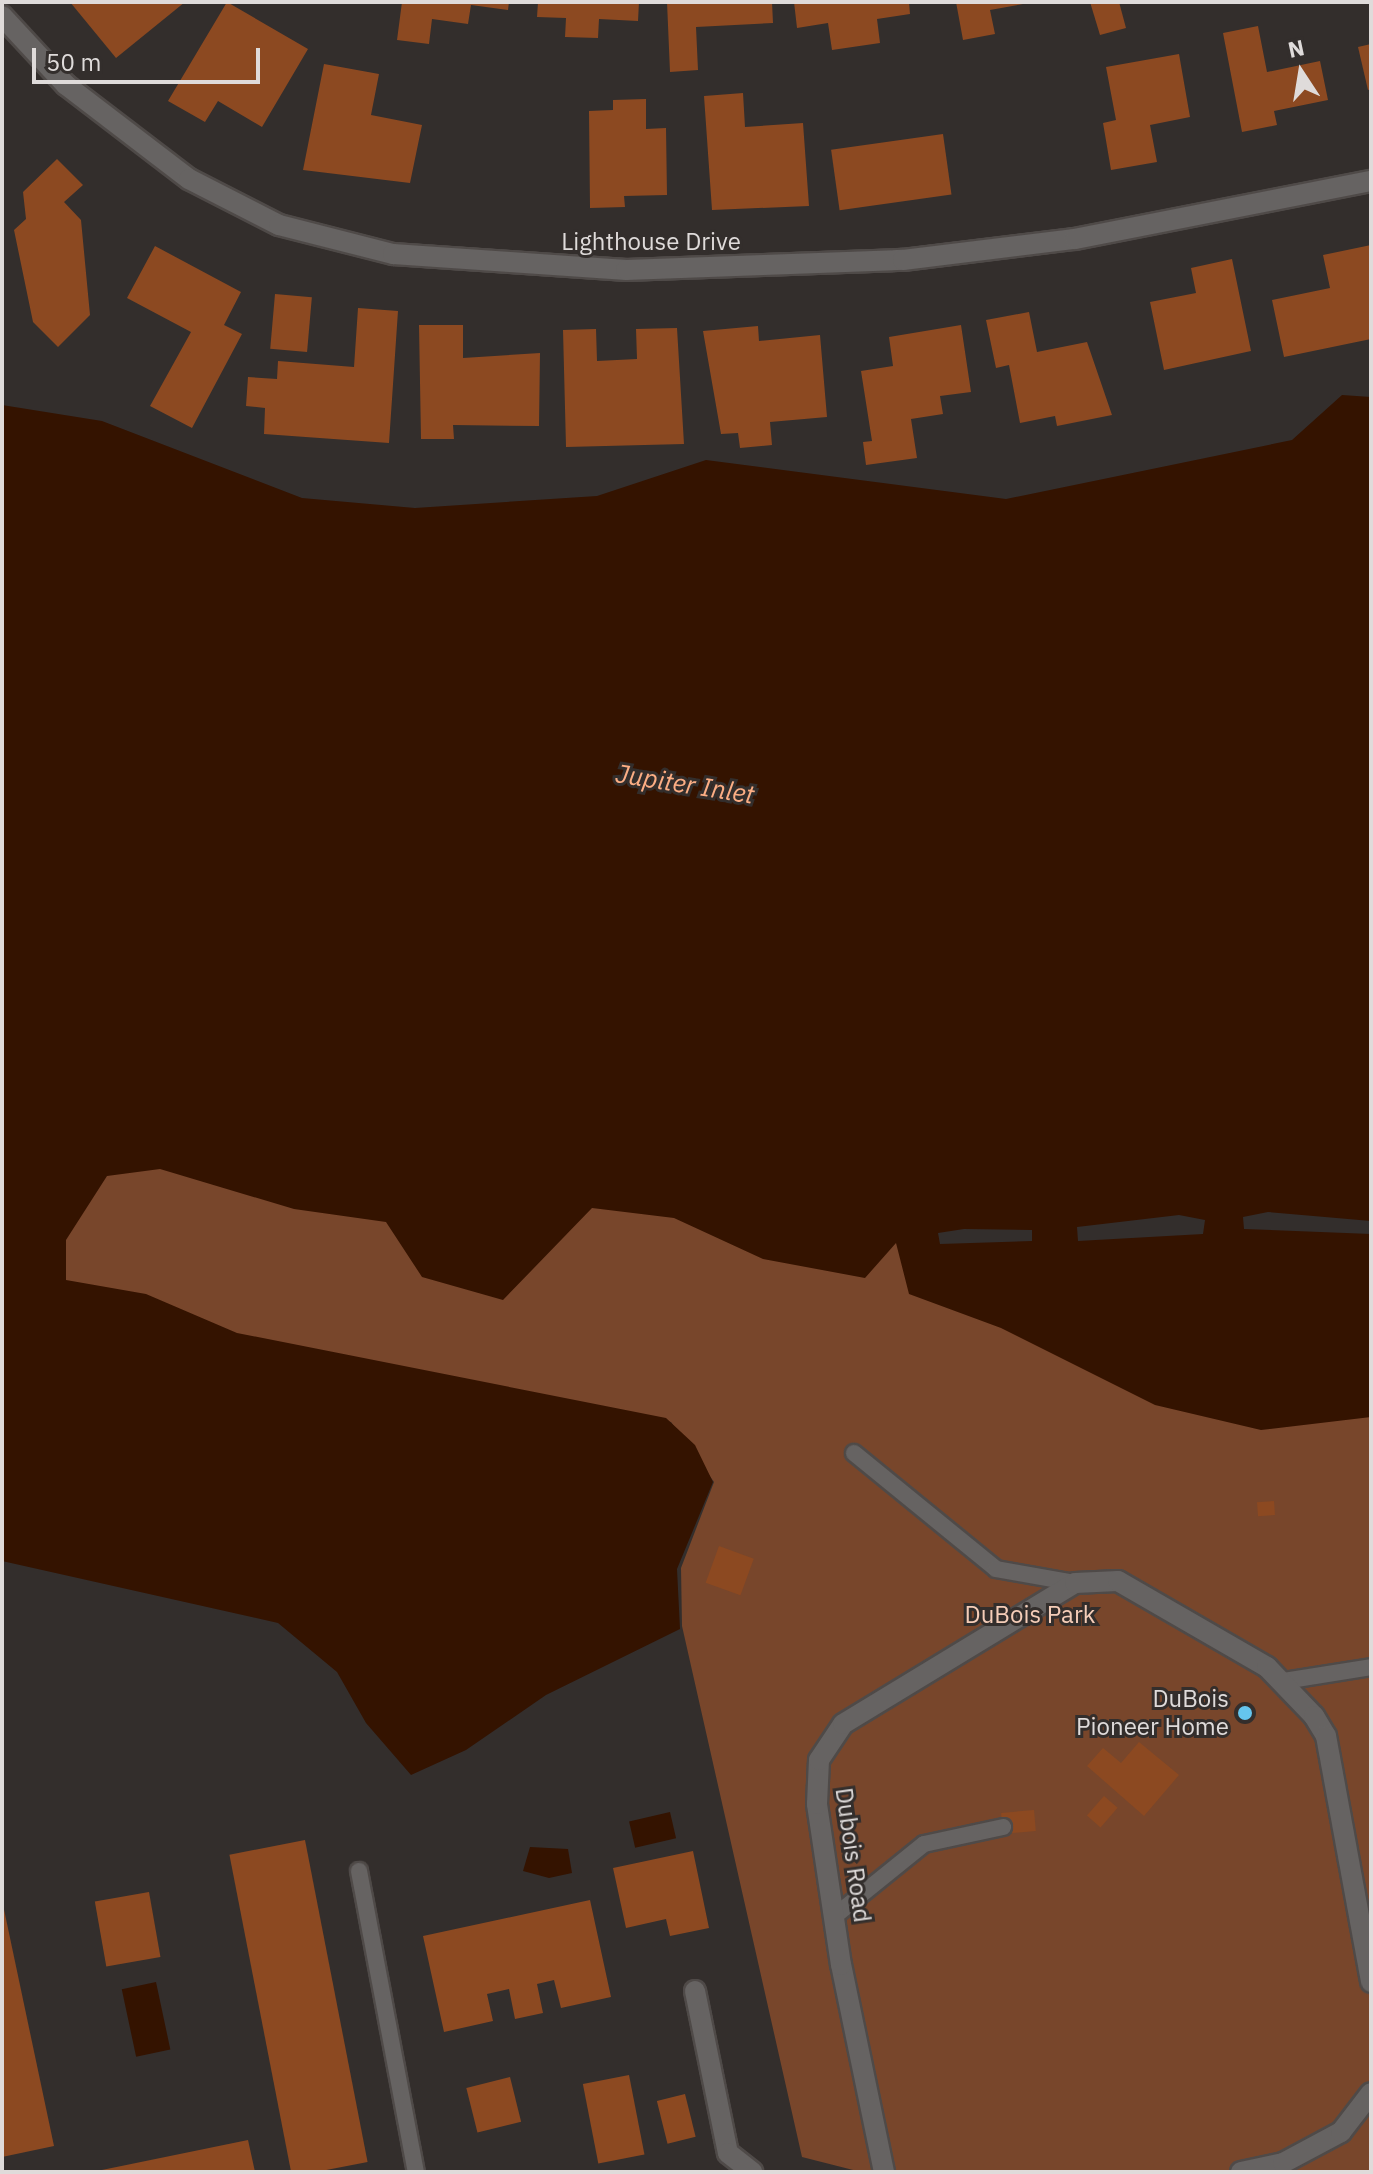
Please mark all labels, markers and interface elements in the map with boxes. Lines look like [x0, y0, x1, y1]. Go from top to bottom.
scale bar [36, 32, 264, 82]
north arrow [1261, 32, 1341, 112]
text: N [1285, 32, 1307, 64]
text: 50 m [46, 46, 101, 78]
street label: Lighthouse Drive [561, 228, 741, 256]
water label: Jupiter Inlet [614, 758, 756, 810]
park label: DuBois Park [965, 1601, 1095, 1629]
place label: DuBois Pioneer Home [1076, 1685, 1229, 1741]
marker: DuBois Pioneer Home [1236, 1704, 1254, 1722]
street label: Dubois Road [829, 1786, 877, 1924]

